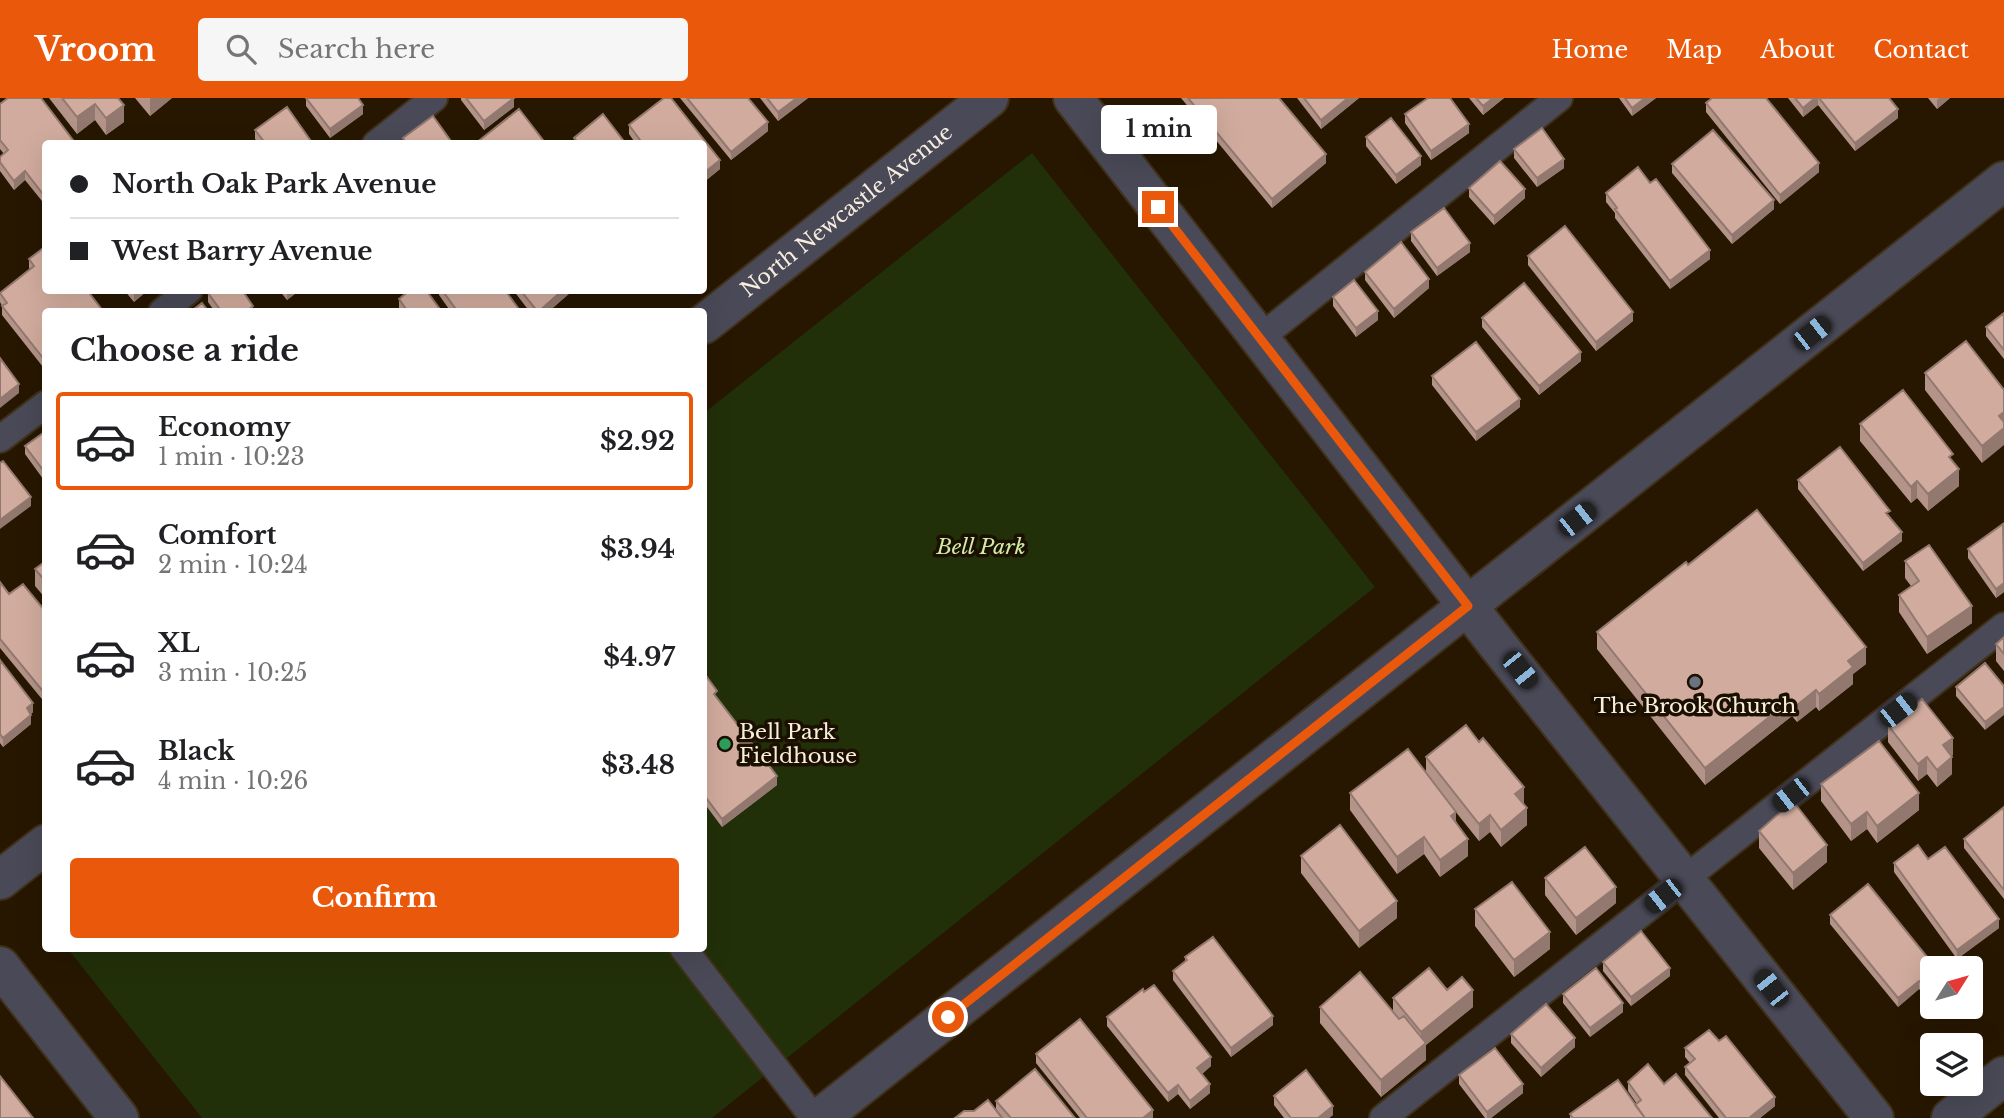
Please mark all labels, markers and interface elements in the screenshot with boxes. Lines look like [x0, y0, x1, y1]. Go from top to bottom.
search box [198, 18, 688, 81]
text: Vroom [35, 29, 156, 70]
icon: search [222, 30, 260, 68]
text: Search here [278, 33, 435, 65]
text: Home [1552, 35, 1628, 64]
text: Map [1666, 35, 1722, 64]
text: About [1760, 35, 1835, 64]
text: Contact [1873, 35, 1969, 64]
callout: 1 min [1100, 105, 1216, 154]
text: 1 min [1126, 115, 1192, 143]
street label: North Newcastle Avenue [736, 119, 958, 303]
text: North Oak Park Avenue [112, 168, 436, 200]
route end [1142, 191, 1174, 223]
text: West Barry Avenue [112, 235, 373, 267]
car [1789, 312, 1836, 354]
text: Choose a ride [70, 330, 299, 370]
icon: car [74, 410, 137, 473]
text: Economy [158, 411, 291, 443]
text: $2.92 [600, 425, 675, 457]
text: 1 min · 10:23 [158, 443, 305, 471]
car [1554, 498, 1601, 540]
icon: car [74, 518, 137, 581]
text: Comfort [158, 519, 276, 551]
text: $3.94 [600, 533, 675, 565]
park label: Bell Park [936, 534, 1025, 560]
text: 2 min · 10:24 [158, 551, 308, 579]
icon: car [74, 626, 137, 689]
text: XL [158, 627, 200, 659]
text: $4.97 [603, 641, 675, 673]
car [1499, 647, 1542, 693]
text: 3 min · 10:25 [158, 659, 307, 687]
marker: The Brook Church [1687, 674, 1703, 690]
car [1875, 689, 1922, 731]
place label: The Brook Church [1594, 693, 1796, 719]
place label: Bell Park Fieldhouse [739, 719, 857, 769]
icon: car [74, 734, 137, 797]
text: Black [158, 735, 235, 767]
marker: Bell Park Fieldhouse [717, 736, 733, 752]
text: $3.48 [601, 749, 675, 781]
text: 4 min · 10:26 [158, 767, 308, 795]
car [1768, 774, 1815, 816]
button: Confirm [70, 858, 679, 938]
car [1640, 875, 1687, 917]
north arrow [1920, 956, 1983, 1018]
map controls [1920, 956, 1983, 1096]
car [1750, 965, 1793, 1011]
route start [932, 1001, 964, 1033]
button: layers [1920, 1033, 1983, 1096]

